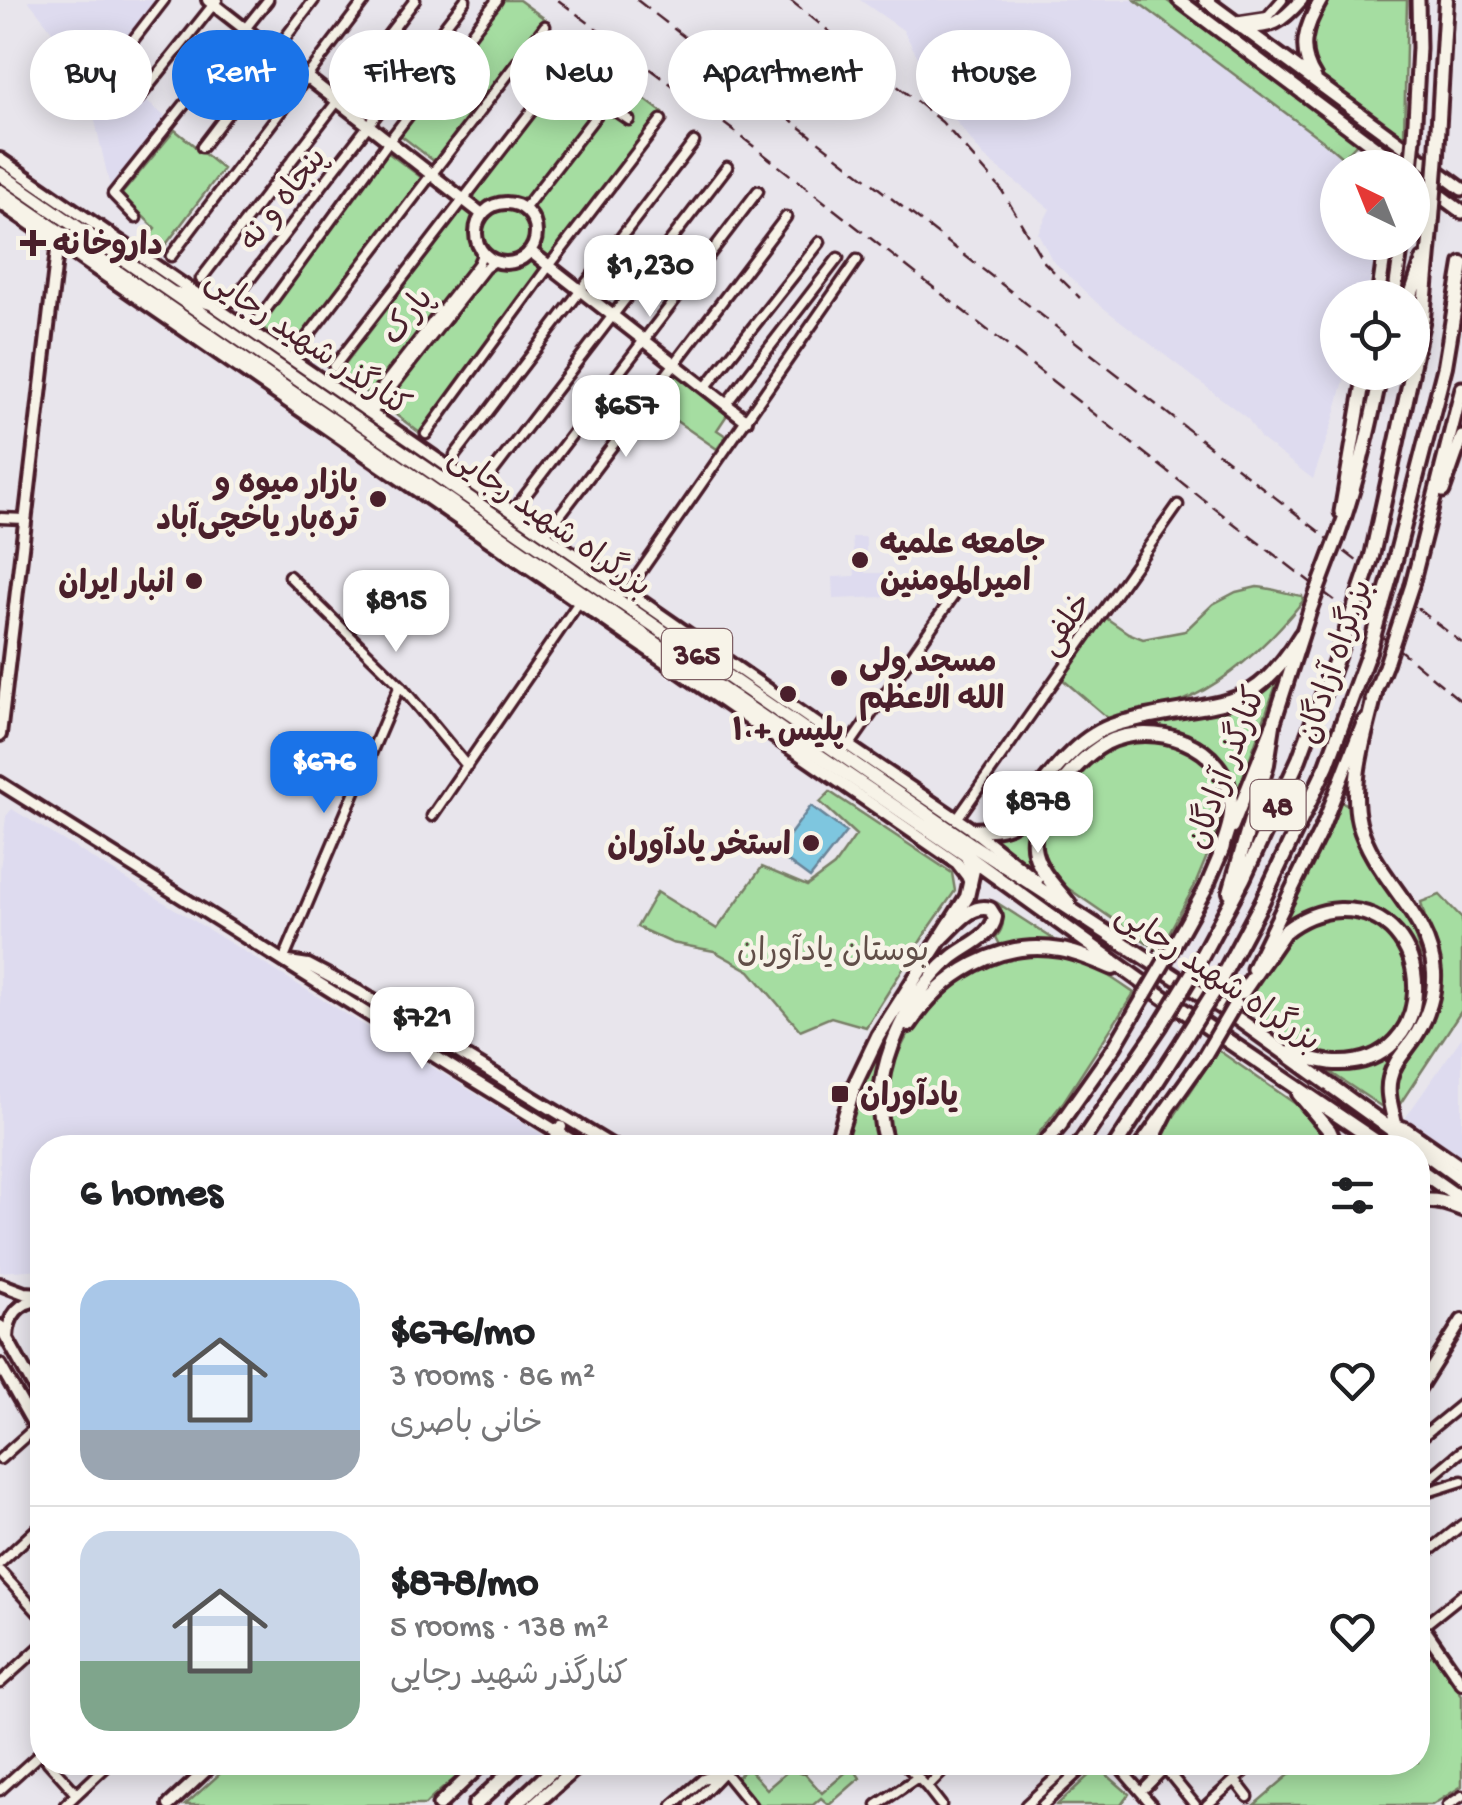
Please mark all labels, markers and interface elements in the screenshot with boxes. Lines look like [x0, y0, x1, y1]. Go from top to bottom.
chip: Buy [30, 30, 152, 120]
chip: Rent [172, 30, 309, 120]
chip: Filters [329, 30, 490, 120]
chip: New [510, 30, 648, 120]
chip: Apartment [668, 30, 896, 120]
chip: House [916, 30, 1071, 120]
street label: پنجاه و نه [232, 141, 337, 261]
north arrow [1320, 150, 1430, 260]
map controls [1320, 150, 1430, 390]
place label: داروخانه [53, 229, 163, 267]
marker: داروخانه [22, 232, 44, 254]
pin: $1,230 [569, 235, 731, 320]
text: $1,230 [606, 248, 694, 286]
street label: کنارگذر شهید رجایی [197, 259, 418, 428]
button: locate [1320, 280, 1430, 390]
street label: پارک [376, 282, 444, 354]
pin: $657 [567, 375, 685, 460]
text: $657 [594, 388, 658, 426]
street label: بزرگراه شهید رجایی [440, 437, 659, 608]
place label: بازار میوه و تره‌بار یاخچی‌آباد [156, 467, 360, 542]
marker: بازار میوه و تره‌بار یاخچی‌آباد [367, 488, 389, 510]
place label: جامعه علمیه امیرالمومنین [880, 528, 1045, 603]
marker: جامعه علمیه امیرالمومنین [849, 549, 871, 571]
place label: انبار ایران [58, 567, 174, 605]
marker: انبار ایران [183, 570, 205, 592]
pin: $815 [337, 570, 455, 655]
street label: بزرگراه آزادگان [1288, 574, 1384, 750]
text: $815 [365, 583, 427, 621]
street label: خلفی [1033, 587, 1103, 665]
road number: 365 [662, 629, 732, 679]
place label: مسجد ولی الله الاعظم [859, 646, 1004, 721]
marker: مسجد ولی الله الاعظم [828, 667, 850, 689]
street label: کنارگذر آزادگان [1177, 681, 1277, 855]
marker: پلیس +۱۰ [777, 683, 799, 705]
place label: پلیس +۱۰ [732, 715, 844, 753]
pin: $676 [265, 731, 383, 816]
text: $676 [292, 744, 356, 782]
pin: $878 [979, 771, 1097, 856]
road number: 48 [1250, 780, 1306, 830]
text: $878 [1005, 784, 1071, 822]
place label: استخر یادآوران [607, 826, 791, 867]
marker: استخر یادآوران [800, 832, 822, 854]
street label: بزرگراه شهید رجایی [1107, 894, 1328, 1063]
park label: بوستان یادآوران [737, 933, 929, 973]
pin: $721 [363, 987, 481, 1072]
text: $721 [392, 1000, 452, 1038]
place label: یادآوران [860, 1077, 958, 1118]
marker: یادآوران [829, 1083, 851, 1105]
icon: filters [1325, 1168, 1380, 1223]
text: 6 homes [80, 1171, 223, 1220]
text: $676/mo [390, 1310, 535, 1359]
icon: home [160, 1320, 280, 1440]
icon: heart [1325, 1353, 1380, 1408]
text: 3 rooms · 86 m² [390, 1359, 595, 1397]
text: خانی باصری [390, 1407, 543, 1445]
text: $878/mo [390, 1561, 538, 1610]
icon: home [160, 1571, 280, 1691]
icon: heart [1325, 1604, 1380, 1659]
text: 5 rooms · 138 m² [390, 1610, 609, 1648]
text: کنارگذر شهید رجایی [390, 1658, 628, 1696]

